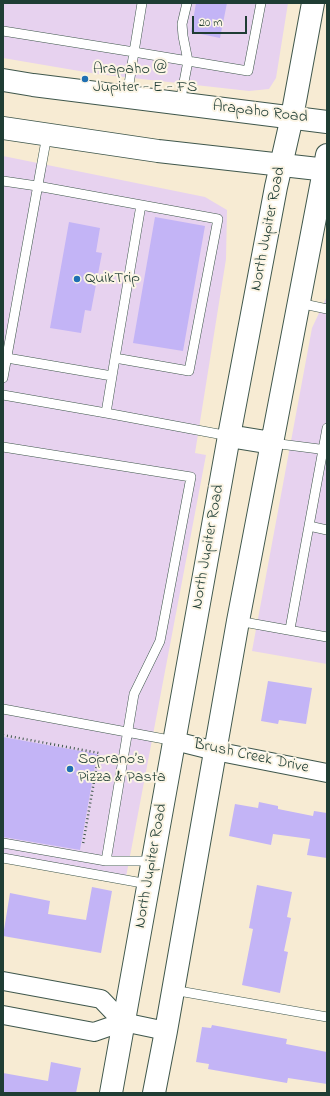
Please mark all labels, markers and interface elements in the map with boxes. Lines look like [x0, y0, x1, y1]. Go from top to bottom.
scale bar [194, 8, 249, 34]
text: 20 m [199, 14, 222, 32]
place label: Arapaho @ Jupiter - E - FS [93, 60, 197, 98]
marker: Arapaho @ Jupiter - E - FS [80, 74, 90, 84]
street label: Arapaho Road [211, 98, 309, 128]
street label: North Jupiter Road [248, 165, 290, 293]
place label: QuikTrip [85, 269, 140, 289]
marker: QuikTrip [72, 274, 82, 284]
street label: North Jupiter Road [189, 483, 229, 611]
street label: Brush Creek Drive [192, 735, 310, 779]
place label: Soprano’s Pizza & Pasta [78, 750, 166, 788]
marker: Soprano’s Pizza & Pasta [65, 764, 75, 774]
street label: North Jupiter Road [132, 802, 172, 930]

